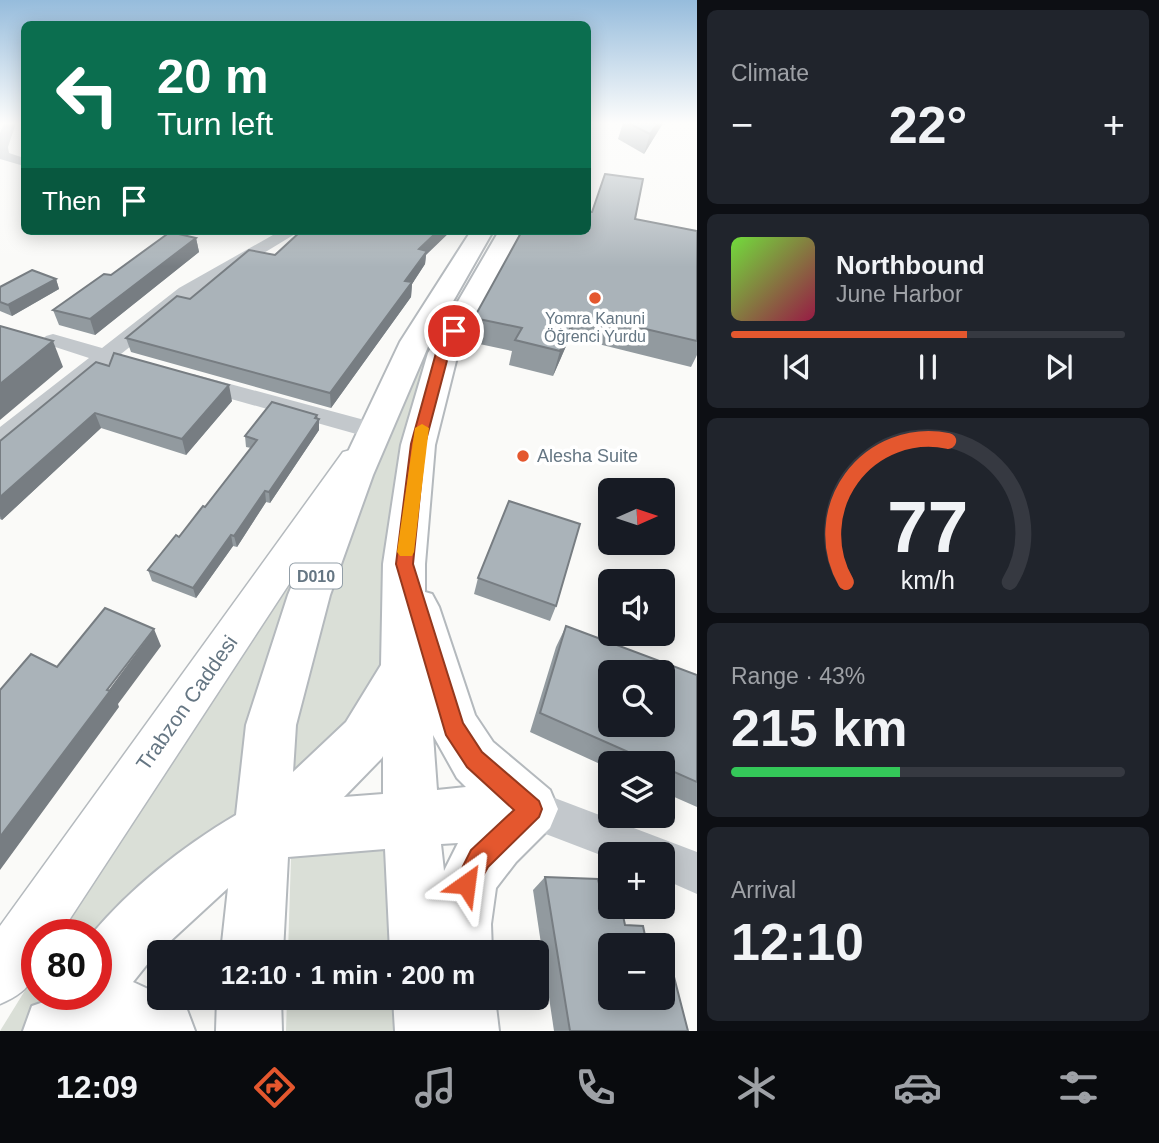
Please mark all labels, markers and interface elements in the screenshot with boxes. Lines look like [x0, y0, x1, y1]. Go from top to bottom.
icon: left [42, 49, 133, 140]
text: 20 m [157, 49, 269, 103]
text: Climate [731, 60, 809, 86]
text: 22° [889, 96, 967, 154]
text: − [731, 104, 753, 146]
text: + [1103, 104, 1125, 146]
text: Turn left [157, 106, 273, 142]
icon: arrive [115, 182, 153, 220]
text: Then [42, 186, 101, 216]
text: Northbound [836, 250, 985, 280]
text: June Harbor [836, 281, 963, 307]
marker: Yomra Kanuni Öğrenci Yurdu [587, 290, 603, 306]
pin [424, 301, 484, 361]
place label: Yomra Kanuni Öğrenci Yurdu [544, 310, 646, 345]
icon: arrive [435, 312, 473, 350]
icon: previous [778, 348, 816, 386]
icon: pause [909, 348, 947, 386]
icon: next [1040, 348, 1078, 386]
place label: Alesha Suite [537, 446, 638, 466]
marker: Alesha Suite [515, 448, 531, 464]
north arrow [598, 478, 676, 555]
map controls [598, 478, 675, 1010]
text: 77 [888, 486, 968, 567]
road number: D010 [290, 564, 342, 589]
text: km/h [901, 565, 955, 593]
button: sound [598, 569, 675, 646]
street label: Trabzon Caddesi [132, 631, 242, 774]
button: search [598, 660, 675, 737]
text: Range · 43% [731, 663, 865, 689]
text: 215 km [731, 699, 907, 757]
button: layers [598, 751, 675, 828]
button: + [598, 842, 675, 919]
position arrow [429, 847, 503, 921]
text: Arrival [731, 877, 796, 903]
text: 12:10 [731, 913, 864, 971]
speed limit sign: 80 [21, 919, 112, 1010]
button: − [598, 933, 675, 1010]
text: 12:10 · 1 min · 200 m [221, 960, 475, 990]
icon: directions [250, 1063, 299, 1112]
icon: music [411, 1063, 460, 1112]
icon: phone [571, 1063, 620, 1112]
icon: climate [732, 1063, 781, 1112]
icon: car [893, 1063, 942, 1112]
icon: filters [1054, 1063, 1103, 1112]
text: 12:09 [56, 1069, 138, 1105]

